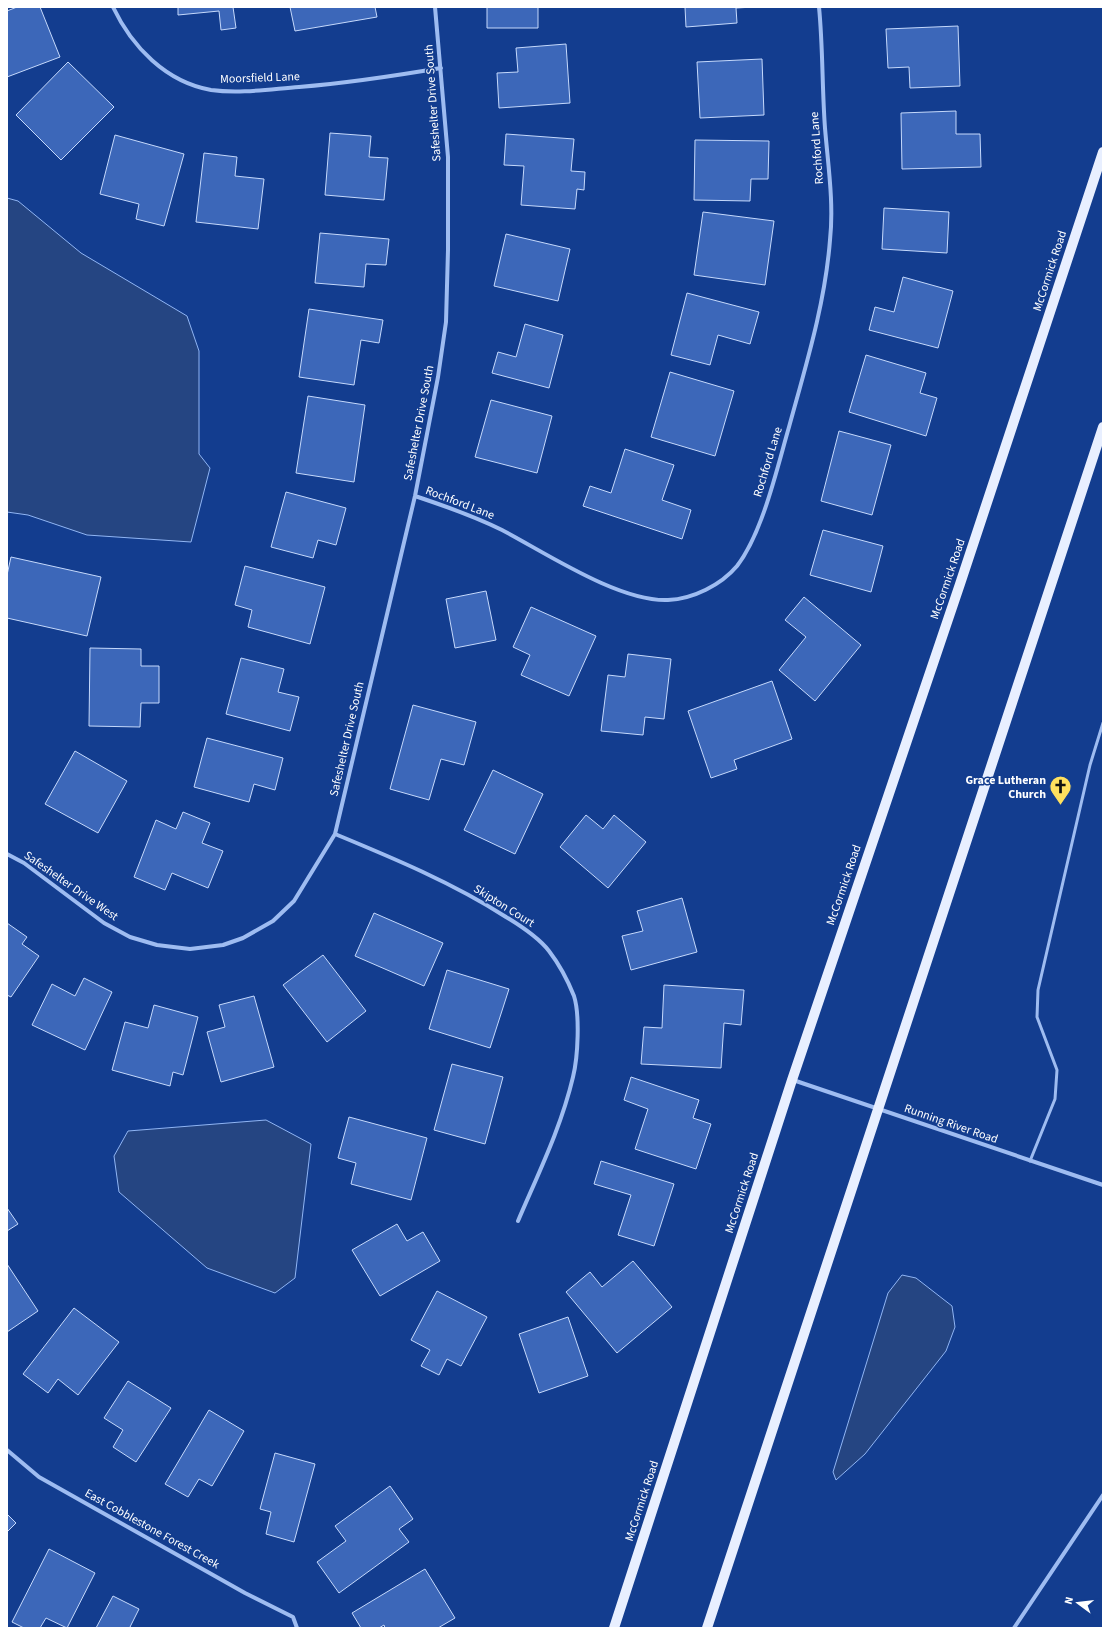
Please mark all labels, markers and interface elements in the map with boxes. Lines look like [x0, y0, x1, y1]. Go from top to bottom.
street label: Safeshelter Drive South [420, 44, 446, 162]
street label: Moorsfield Lane [220, 68, 300, 88]
street label: Rochford Lane [806, 111, 828, 185]
street label: McCormick Road [1029, 228, 1071, 314]
street label: Safeshelter Drive South [399, 364, 439, 482]
street label: Rochford Lane [749, 425, 787, 499]
street label: Rochford Lane [423, 482, 497, 524]
street label: McCormick Road [926, 536, 970, 622]
street label: Safeshelter Drive South [326, 680, 368, 798]
place label: Grace Lutheran Church [965, 772, 1046, 803]
church icon: Grace Lutheran Church [1048, 774, 1074, 807]
street label: McCormick Road [822, 842, 866, 928]
street label: Safeshelter Drive West [20, 847, 122, 925]
street label: Skipton Court [470, 880, 538, 932]
street label: Running River Road [902, 1100, 1000, 1148]
street label: McCormick Road [721, 1150, 763, 1236]
street label: McCormick Road [621, 1458, 663, 1544]
street label: East Cobblestone Forest Creek [82, 1485, 222, 1573]
north arrow [1058, 1583, 1098, 1623]
text: N [1061, 1595, 1077, 1606]

